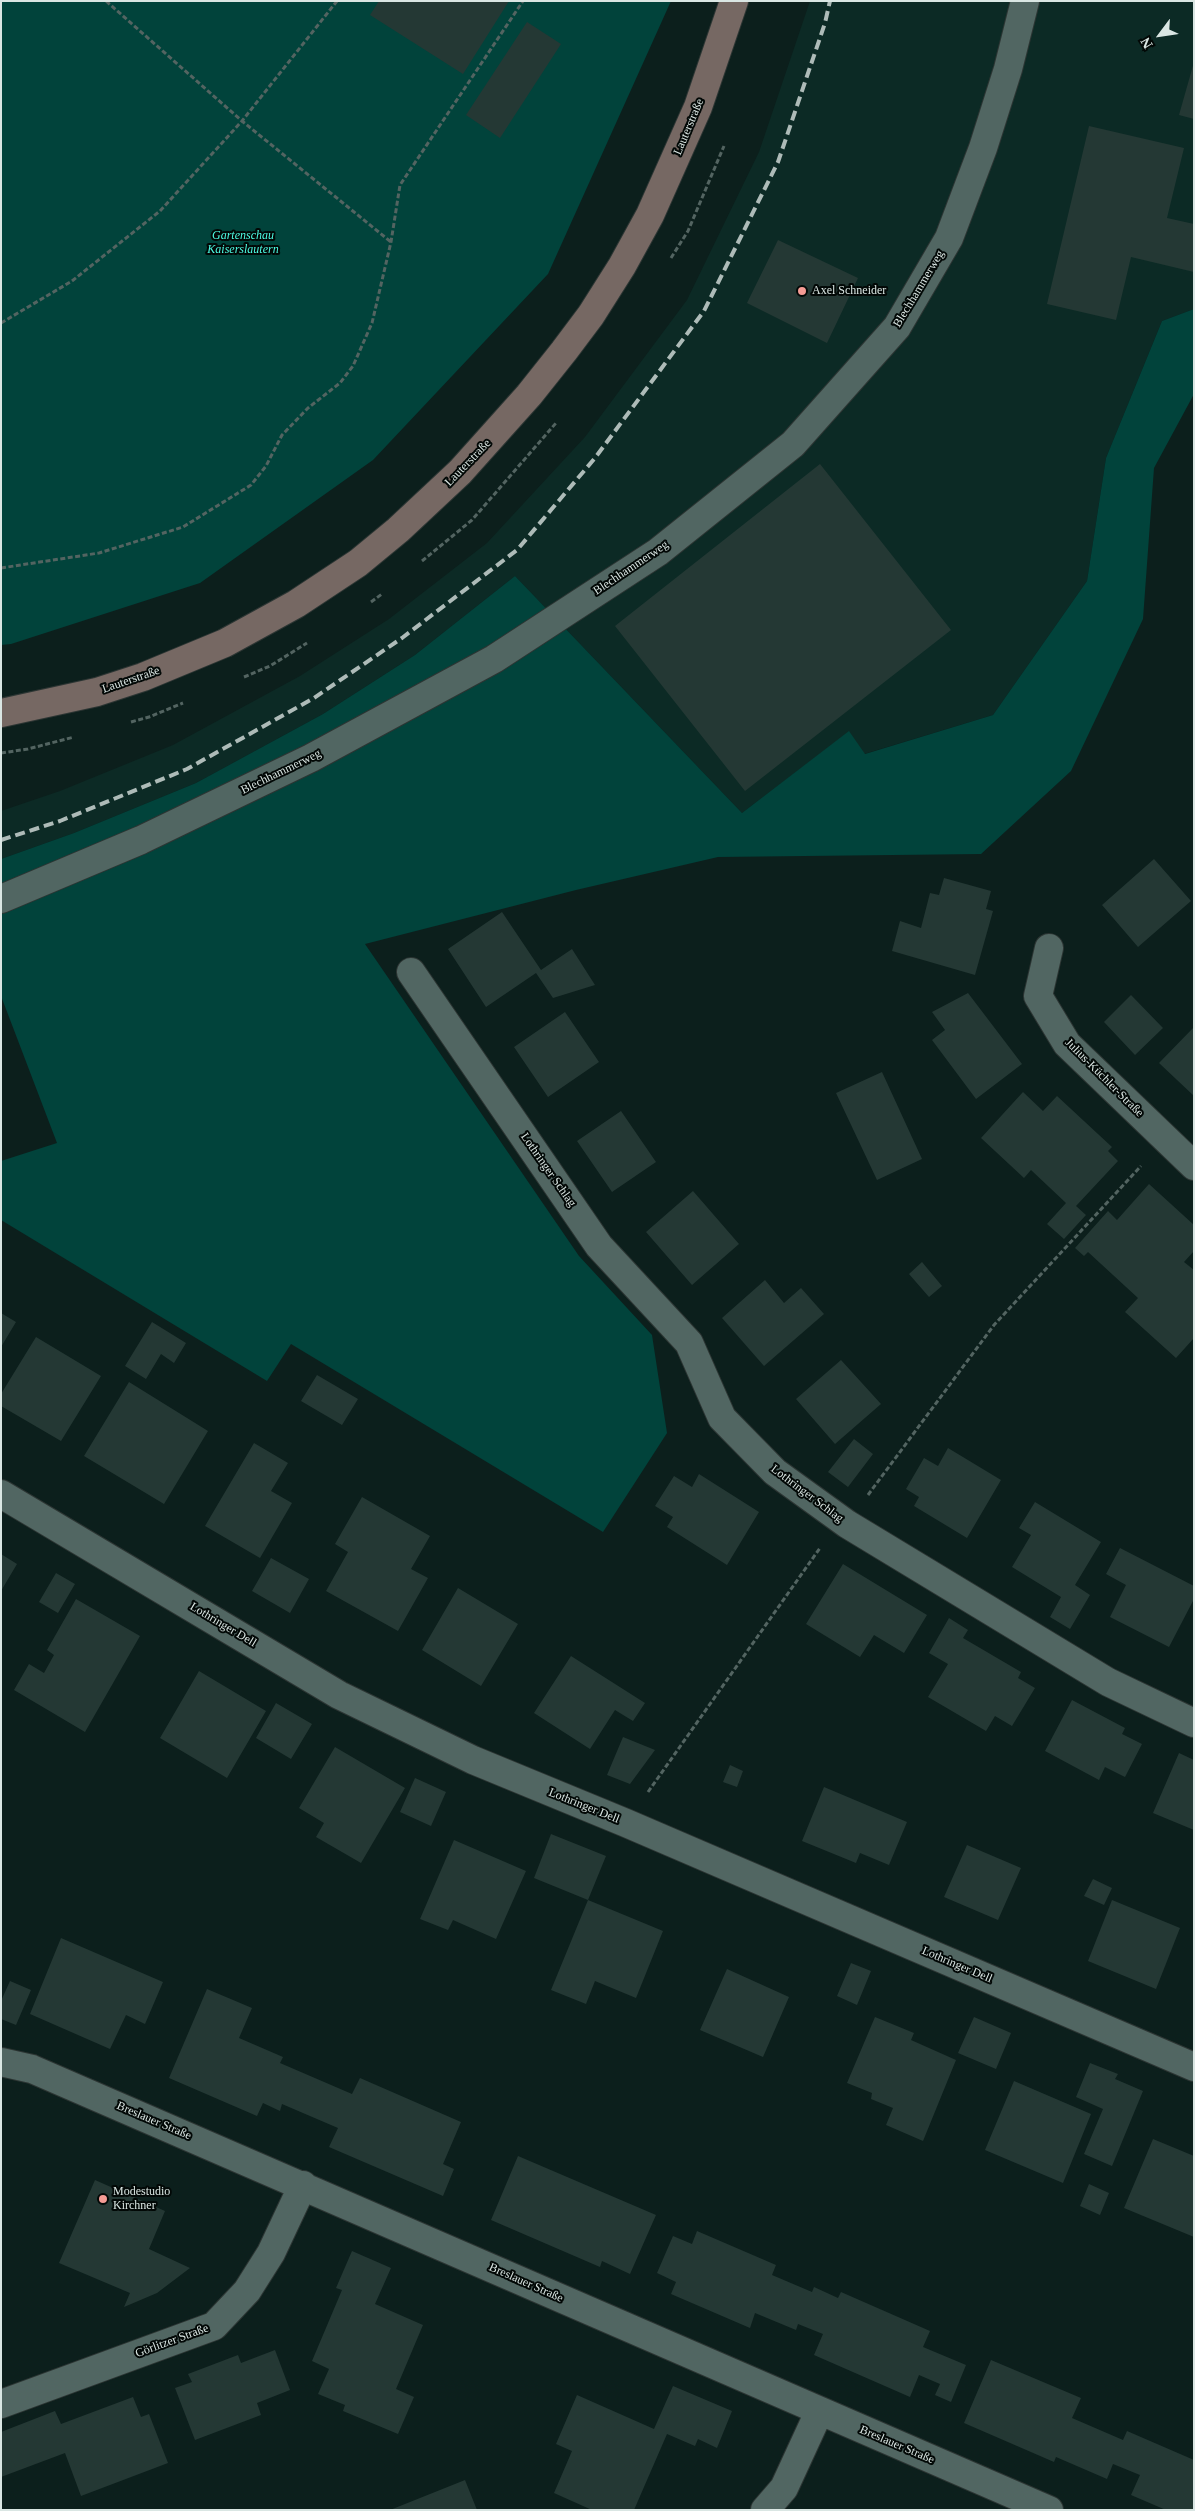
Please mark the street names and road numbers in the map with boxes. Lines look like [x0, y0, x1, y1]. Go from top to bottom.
street label: Lauterstraße [671, 97, 707, 157]
street label: Blechhammerweg [890, 248, 948, 330]
street label: Lauterstraße [442, 436, 494, 490]
street label: Blechhammerweg [591, 538, 671, 598]
street label: Lauterstraße [100, 663, 162, 697]
street label: Blechhammerweg [239, 746, 323, 798]
street label: Julius-Küchler-Straße [1062, 1036, 1146, 1120]
street label: Lothringer Schlag [517, 1130, 579, 1210]
street label: Lothringer Schlag [768, 1462, 846, 1526]
street label: Lothringer Dell [187, 1600, 259, 1650]
street label: Lothringer Dell [547, 1785, 621, 1827]
street label: Lothringer Dell [920, 1944, 994, 1986]
street label: Breslauer Straße [115, 2099, 193, 2143]
street label: Breslauer Straße [487, 2260, 565, 2306]
street label: Görlitzer Straße [133, 2321, 211, 2361]
street label: Breslauer Straße [858, 2423, 936, 2467]

